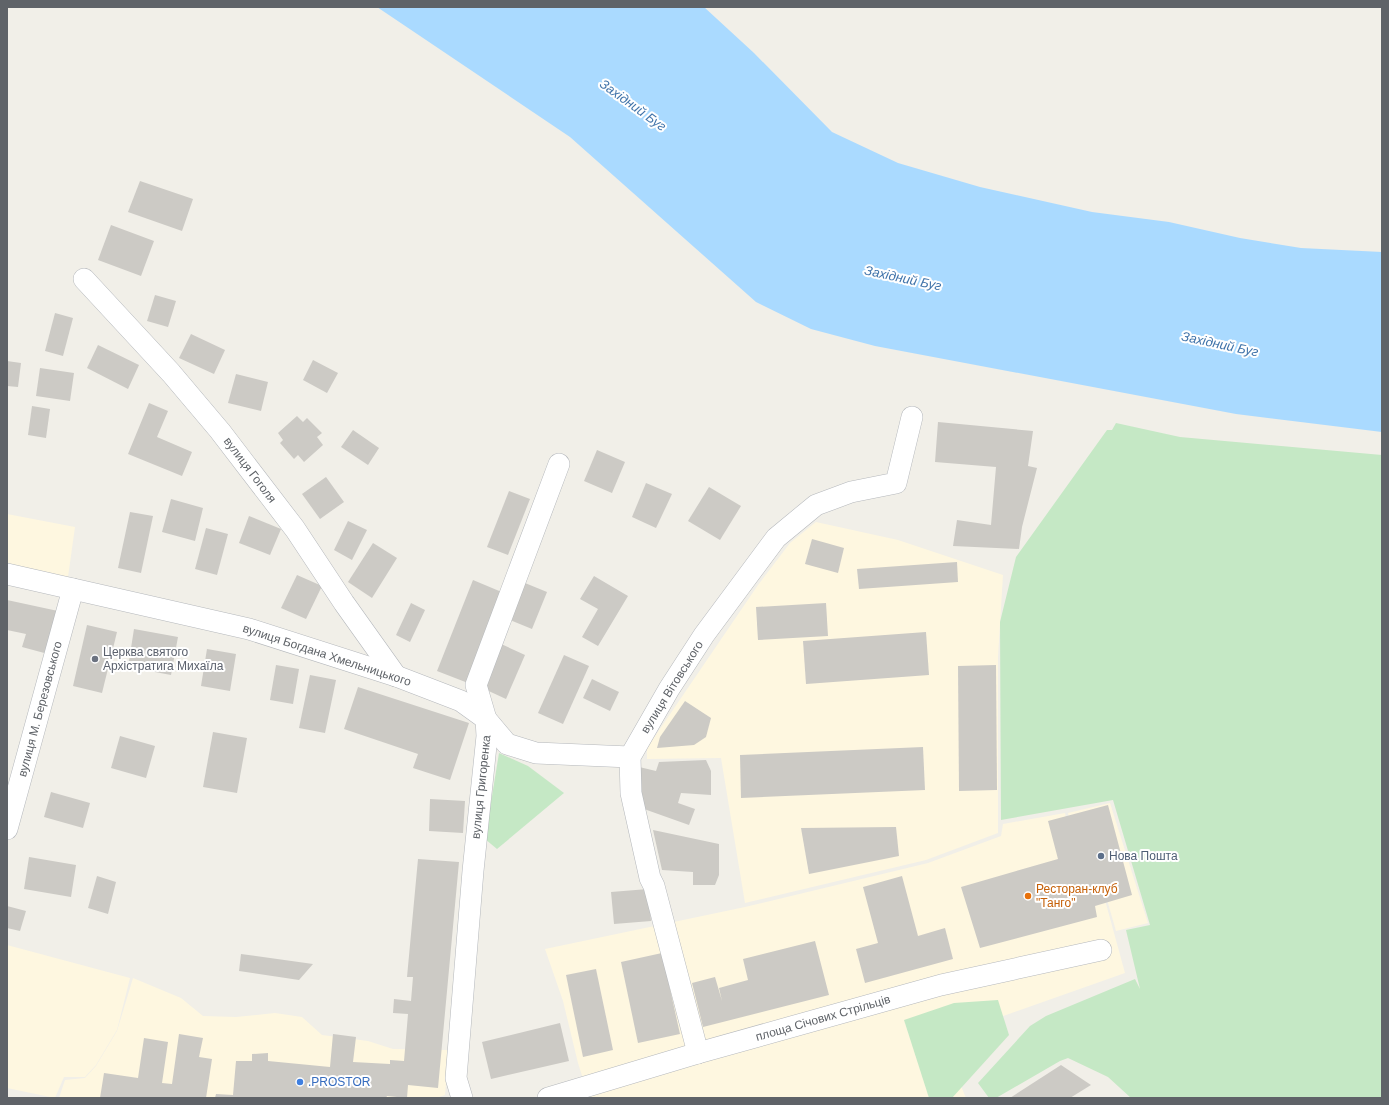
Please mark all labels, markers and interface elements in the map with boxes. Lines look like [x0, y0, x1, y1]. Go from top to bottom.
water label: Західний Буг [597, 76, 669, 134]
water label: Західний Буг [863, 263, 943, 294]
water label: Західний Буг [1180, 329, 1260, 360]
street label: вулиця Гоголя [221, 434, 279, 506]
street label: вулиця Богдана Хмельницького [241, 621, 413, 689]
street label: вулиця Вітовського [638, 638, 706, 736]
street label: вулиця М. Березовського [15, 639, 65, 778]
place label: Церква святого Архістратига Михаїла [103, 645, 224, 673]
marker: Церква святого Архістратига Михаїла [90, 654, 100, 664]
street label: вулиця Григоренка [469, 734, 493, 840]
place label: Нова Пошта [1109, 849, 1178, 863]
marker: Нова Пошта [1096, 851, 1106, 861]
place label: Ресторан-клуб "Танго" [1036, 882, 1118, 910]
marker: Ресторан-клуб "Танго" [1023, 891, 1033, 901]
street label: площа Січових Стрільців [754, 992, 892, 1044]
place label: .PROSTOR [308, 1075, 371, 1089]
marker: .PROSTOR [295, 1077, 305, 1087]

